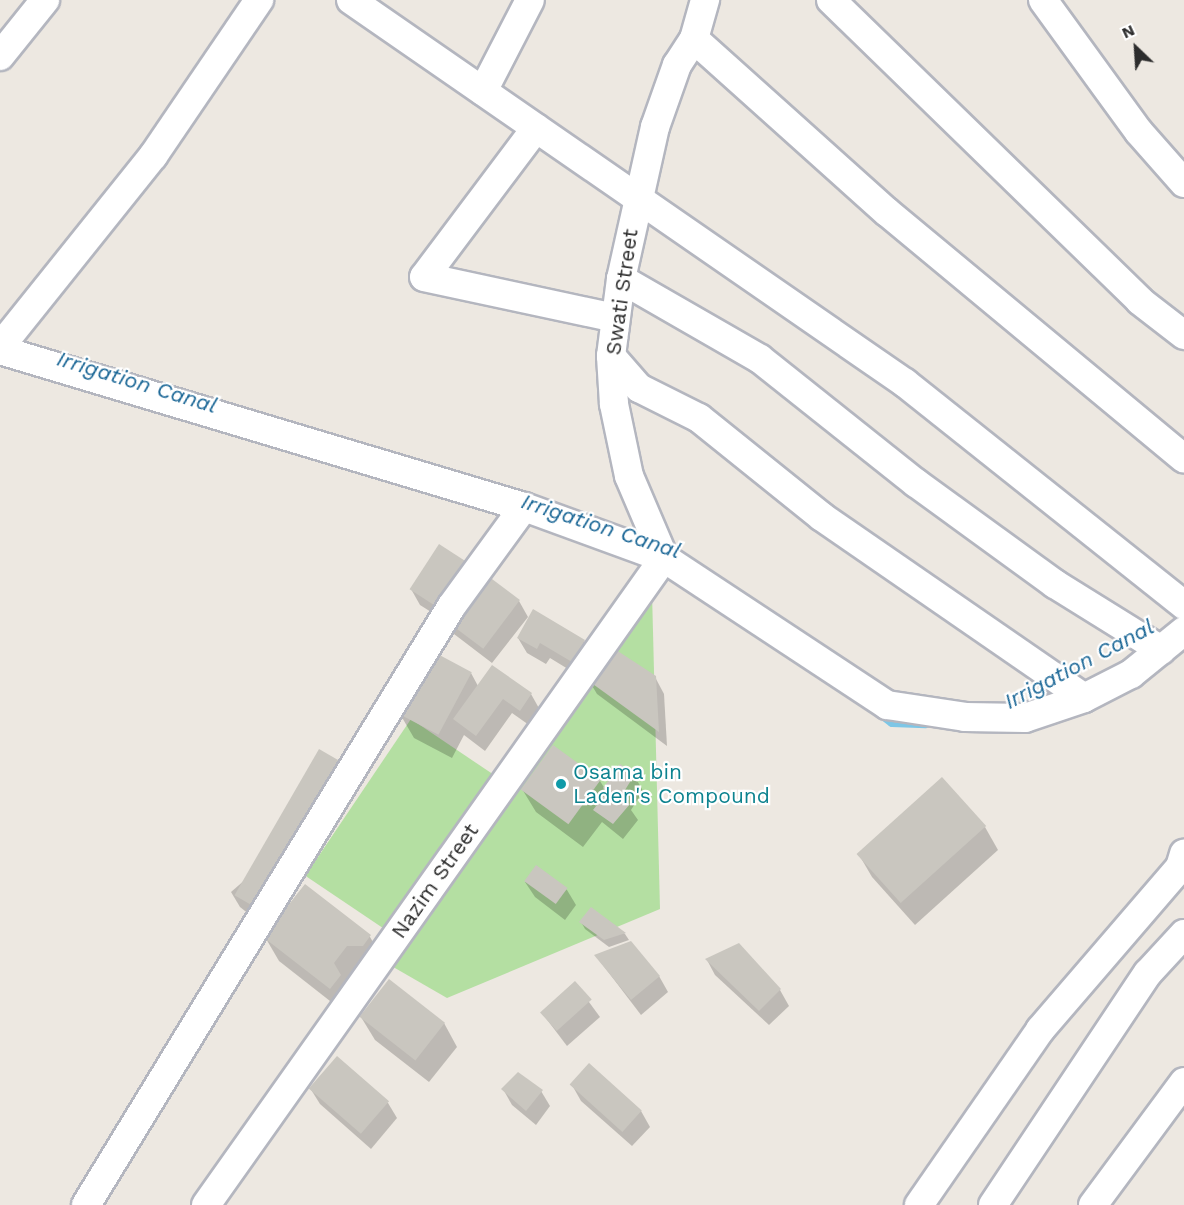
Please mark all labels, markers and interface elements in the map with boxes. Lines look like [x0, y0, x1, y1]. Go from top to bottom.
north arrow [1106, 18, 1166, 78]
text: N [1119, 20, 1138, 42]
street label: Swati Street [601, 227, 643, 357]
water label: Irrigation Canal [54, 345, 220, 419]
water label: Irrigation Canal [518, 488, 684, 564]
water label: Irrigation Canal [1000, 613, 1158, 715]
place label: Osama bin Laden's Compound [573, 759, 770, 809]
marker: Osama bin Laden's Compound [554, 777, 568, 791]
street label: Nazim Street [386, 819, 484, 943]

